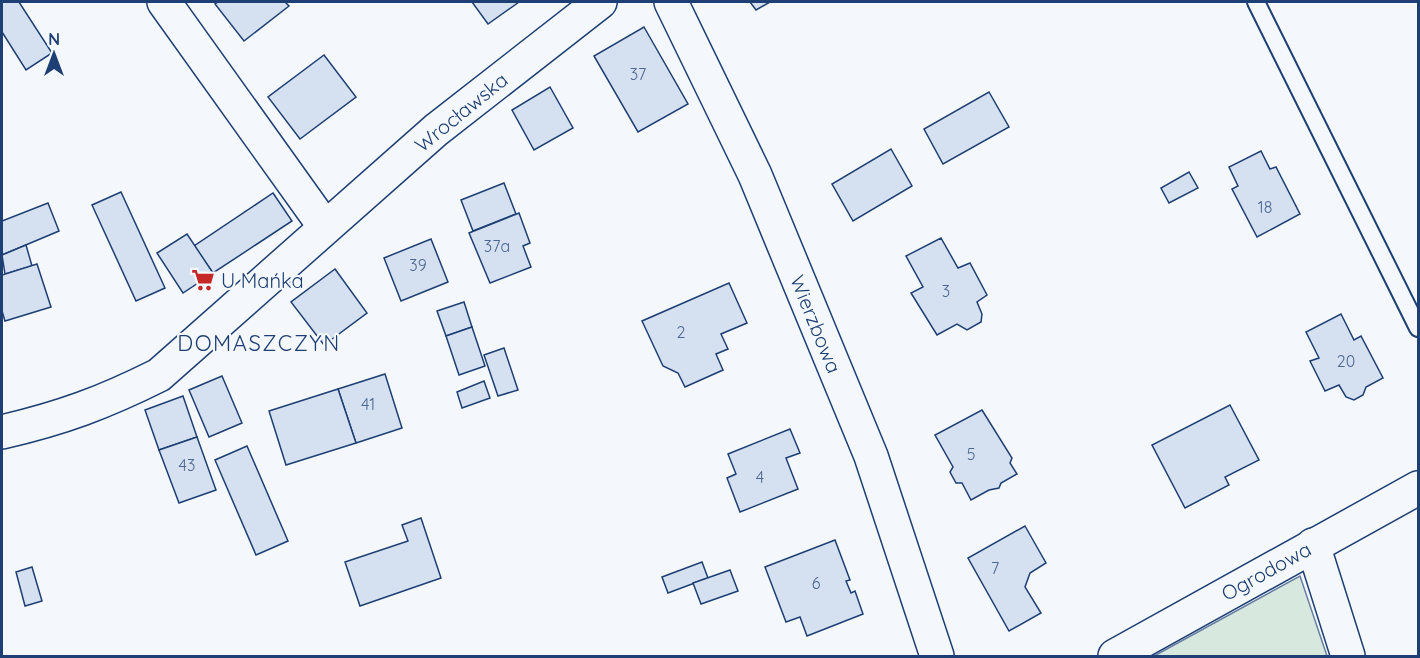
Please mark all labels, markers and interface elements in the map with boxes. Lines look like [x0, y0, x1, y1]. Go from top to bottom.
north arrow [24, 24, 84, 84]
text: N [48, 29, 60, 49]
house number: 37 [630, 64, 646, 84]
street label: Wrocławska [409, 67, 513, 157]
house number: 18 [1258, 197, 1272, 217]
house number: 37a [484, 236, 510, 256]
house number: 39 [409, 255, 427, 275]
supermarket icon: U Mańka [190, 267, 216, 293]
place label: U Mańka [221, 268, 304, 293]
street label: Wierzbowa [785, 271, 847, 377]
house number: 3 [942, 281, 950, 301]
house number: 2 [677, 322, 686, 342]
district label: DOMASZCZYN [177, 329, 341, 357]
house number: 20 [1337, 351, 1355, 371]
house number: 41 [361, 394, 375, 414]
house number: 5 [967, 444, 975, 464]
house number: 43 [179, 455, 195, 475]
house number: 4 [756, 467, 764, 487]
street label: Ogrodowa [1217, 536, 1315, 606]
house number: 7 [991, 558, 999, 578]
house number: 6 [812, 573, 821, 593]

